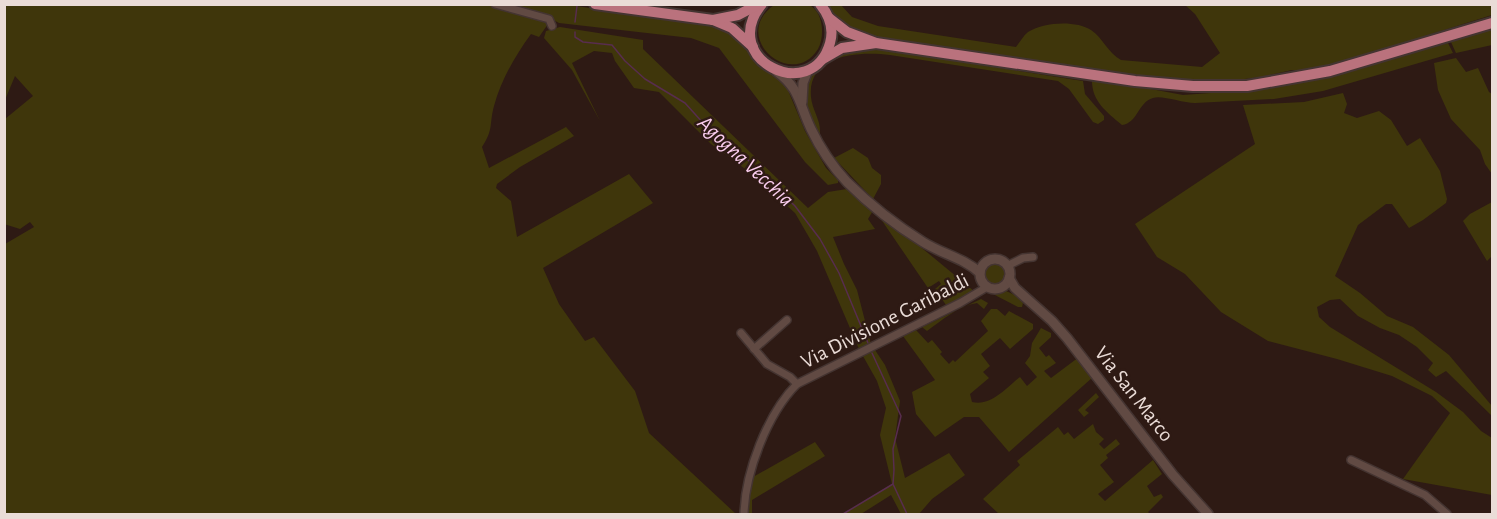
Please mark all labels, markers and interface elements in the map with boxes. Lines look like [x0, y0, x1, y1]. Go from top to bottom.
water label: Agogna Vecchia [693, 111, 798, 211]
street label: Via Divisione Garibaldi [798, 270, 972, 372]
street label: Via San Marco [1091, 342, 1177, 446]

